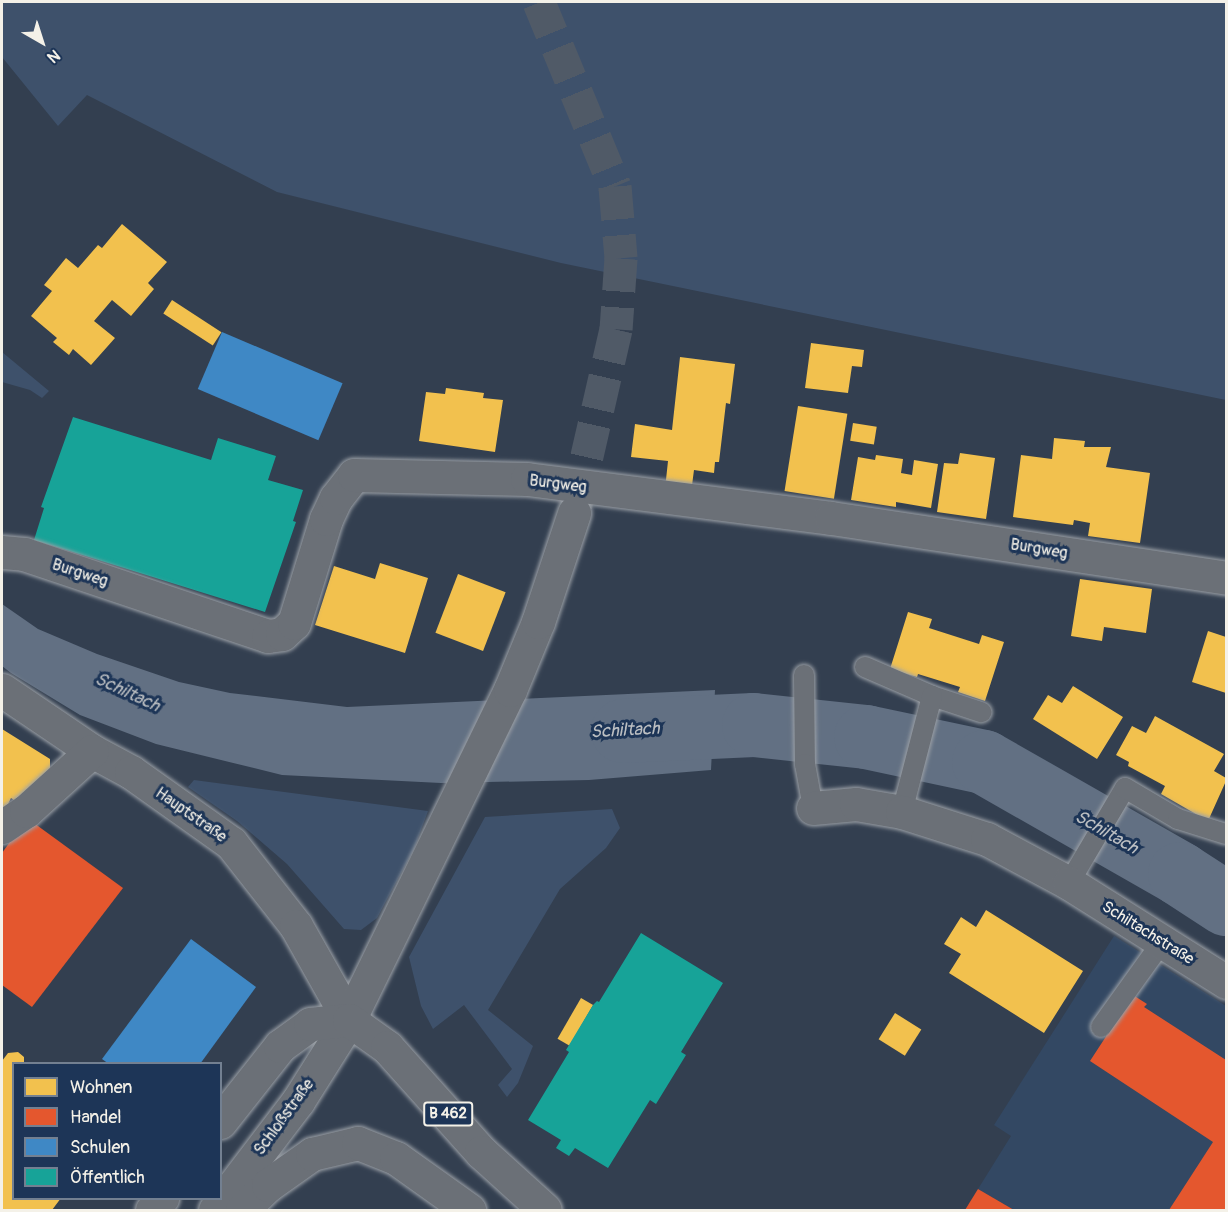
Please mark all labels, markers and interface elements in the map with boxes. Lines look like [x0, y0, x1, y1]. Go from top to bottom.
north arrow [12, 12, 72, 72]
text: N [43, 45, 64, 67]
street label: Burgweg [528, 471, 588, 497]
street label: Burgweg [1009, 535, 1069, 563]
street label: Burgweg [50, 555, 110, 591]
water label: Schiltach [91, 669, 163, 717]
water label: Schiltach [590, 718, 660, 744]
street label: Hauptstraße [152, 783, 230, 847]
water label: Schiltach [1071, 806, 1141, 860]
street label: Schiltachstraße [1099, 897, 1197, 969]
legend [12, 1062, 222, 1200]
street label: Schloßstraße [250, 1075, 318, 1159]
text: Wohnen [70, 1076, 132, 1099]
road number: B 462 [422, 1102, 474, 1126]
text: Handel [70, 1106, 122, 1129]
text: Schulen [70, 1136, 130, 1159]
text: Öffentlich [70, 1166, 145, 1189]

